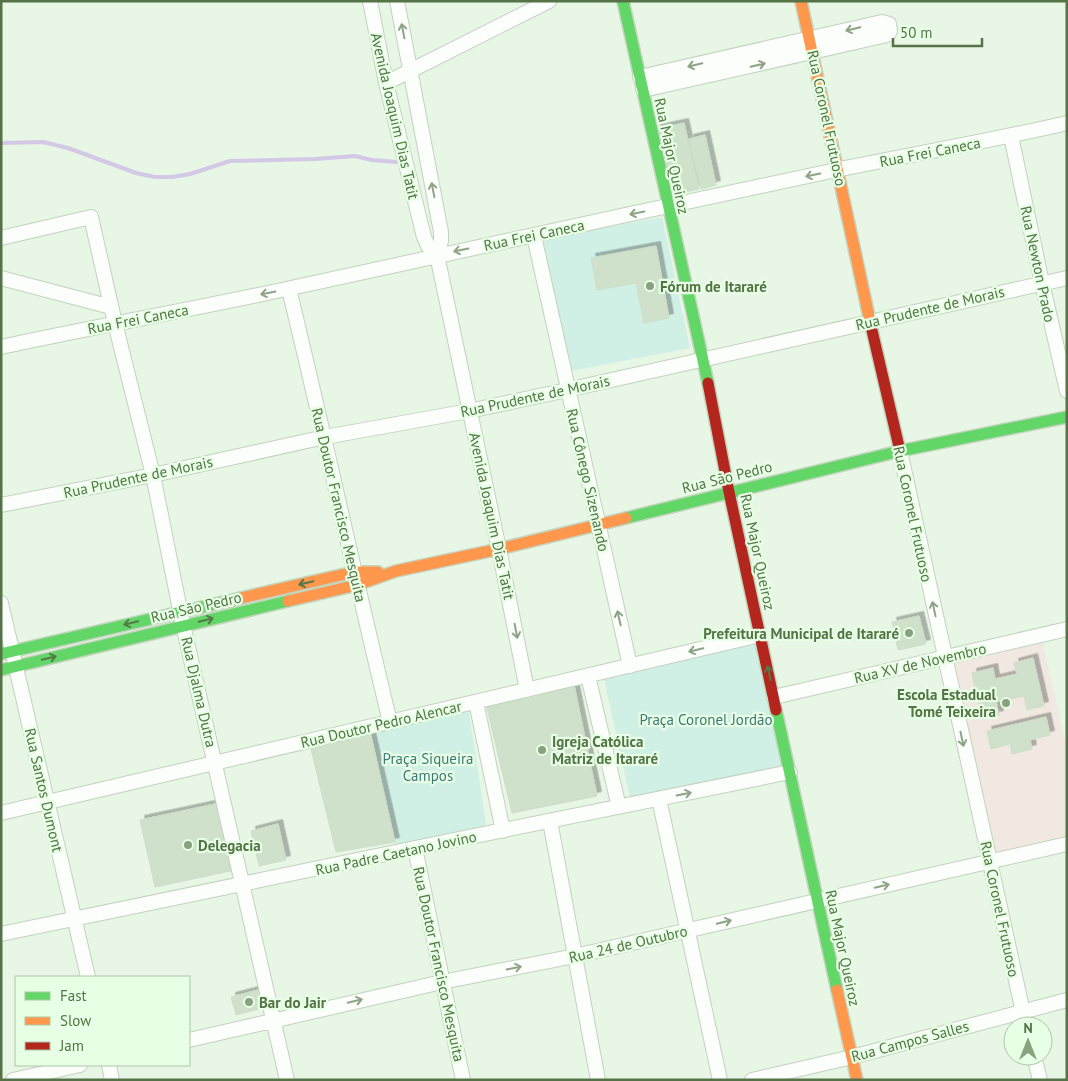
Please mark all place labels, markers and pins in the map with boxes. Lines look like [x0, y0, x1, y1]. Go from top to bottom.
place label: Fórum de Itararé [660, 277, 767, 296]
marker: Fórum de Itararé [644, 280, 656, 292]
place label: Prefeitura Municipal de Itararé [703, 624, 899, 643]
marker: Prefeitura Municipal de Itararé [903, 627, 915, 639]
place label: Escola Estadual Tomé Teixeira [897, 685, 997, 721]
marker: Escola Estadual Tomé Teixeira [1000, 697, 1012, 709]
place label: Igreja Católica Matriz de Itararé [552, 732, 659, 768]
marker: Igreja Católica Matriz de Itararé [536, 744, 548, 756]
place label: Delegacia [198, 836, 261, 855]
marker: Delegacia [182, 839, 194, 851]
place label: Bar do Jair [259, 993, 327, 1012]
marker: Bar do Jair [243, 996, 255, 1008]

